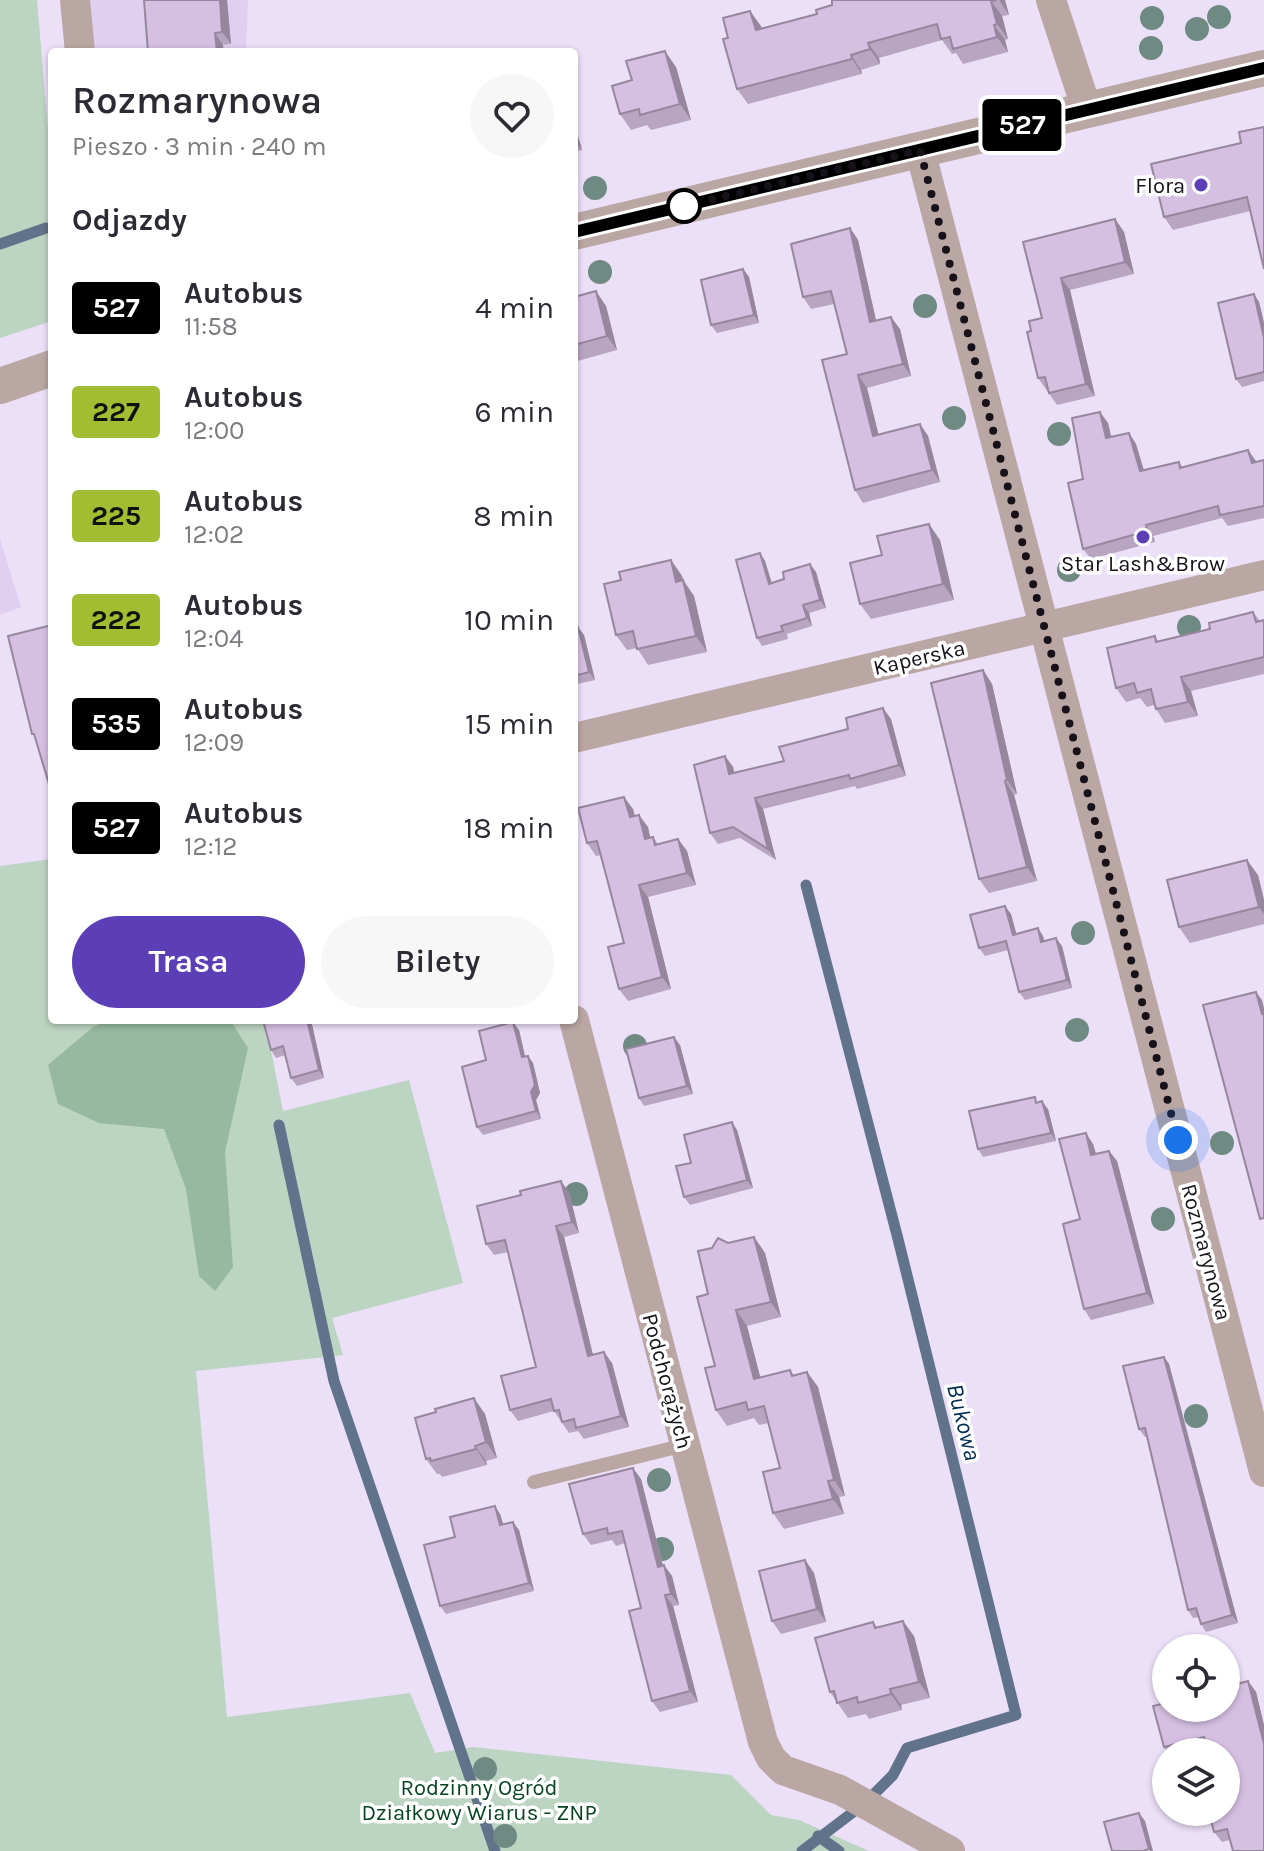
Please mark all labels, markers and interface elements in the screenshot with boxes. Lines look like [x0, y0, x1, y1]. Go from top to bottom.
button: heart [470, 74, 554, 158]
text: Rozmarynowa [72, 78, 322, 123]
line badge: 527 [976, 99, 1068, 151]
text: 527 [998, 108, 1046, 141]
text: Pieszo · 3 min · 240 m [72, 131, 327, 162]
place label: Flora [1135, 173, 1185, 199]
marker: Flora [1192, 176, 1210, 194]
unlabelled marker [667, 189, 701, 223]
text: Odjazdy [72, 202, 187, 238]
text: Autobus [184, 275, 303, 311]
text: 4 min [475, 290, 554, 326]
text: 527 [92, 291, 140, 324]
text: 11:58 [184, 311, 238, 342]
text: Autobus [184, 379, 303, 415]
text: 6 min [475, 394, 554, 430]
text: 227 [92, 395, 140, 428]
text: 12:00 [184, 415, 245, 446]
text: Autobus [184, 483, 303, 519]
text: 8 min [473, 498, 554, 534]
text: 225 [91, 499, 141, 532]
text: 12:02 [184, 519, 244, 550]
marker: Star Lash&Brow [1134, 528, 1152, 546]
place label: Star Lash&Brow [1061, 551, 1225, 577]
text: Autobus [184, 587, 303, 623]
text: 10 min [464, 602, 554, 638]
text: 222 [91, 603, 141, 636]
text: 12:04 [184, 623, 244, 654]
street label: Kaperska [871, 635, 968, 681]
text: Autobus [184, 691, 303, 727]
text: 15 min [465, 706, 554, 742]
text: 535 [91, 707, 141, 740]
text: 12:09 [184, 727, 244, 758]
text: Autobus [184, 795, 303, 831]
text: 18 min [463, 810, 554, 846]
text: 527 [92, 811, 140, 844]
text: 12:12 [184, 831, 237, 862]
button: Trasa [72, 916, 305, 1008]
button: Bilety [321, 916, 554, 1008]
your location [1158, 1120, 1198, 1160]
street label: Rozmarynowa [1175, 1181, 1237, 1323]
street label: Podchorążych [636, 1311, 698, 1452]
water label: Bukowa [941, 1381, 987, 1463]
map controls [1152, 1634, 1240, 1826]
button: locate [1152, 1634, 1240, 1722]
button: layers [1152, 1738, 1240, 1826]
park label: Rodzinny Ogród Działkowy Wiarus - ZNP [361, 1775, 597, 1826]

